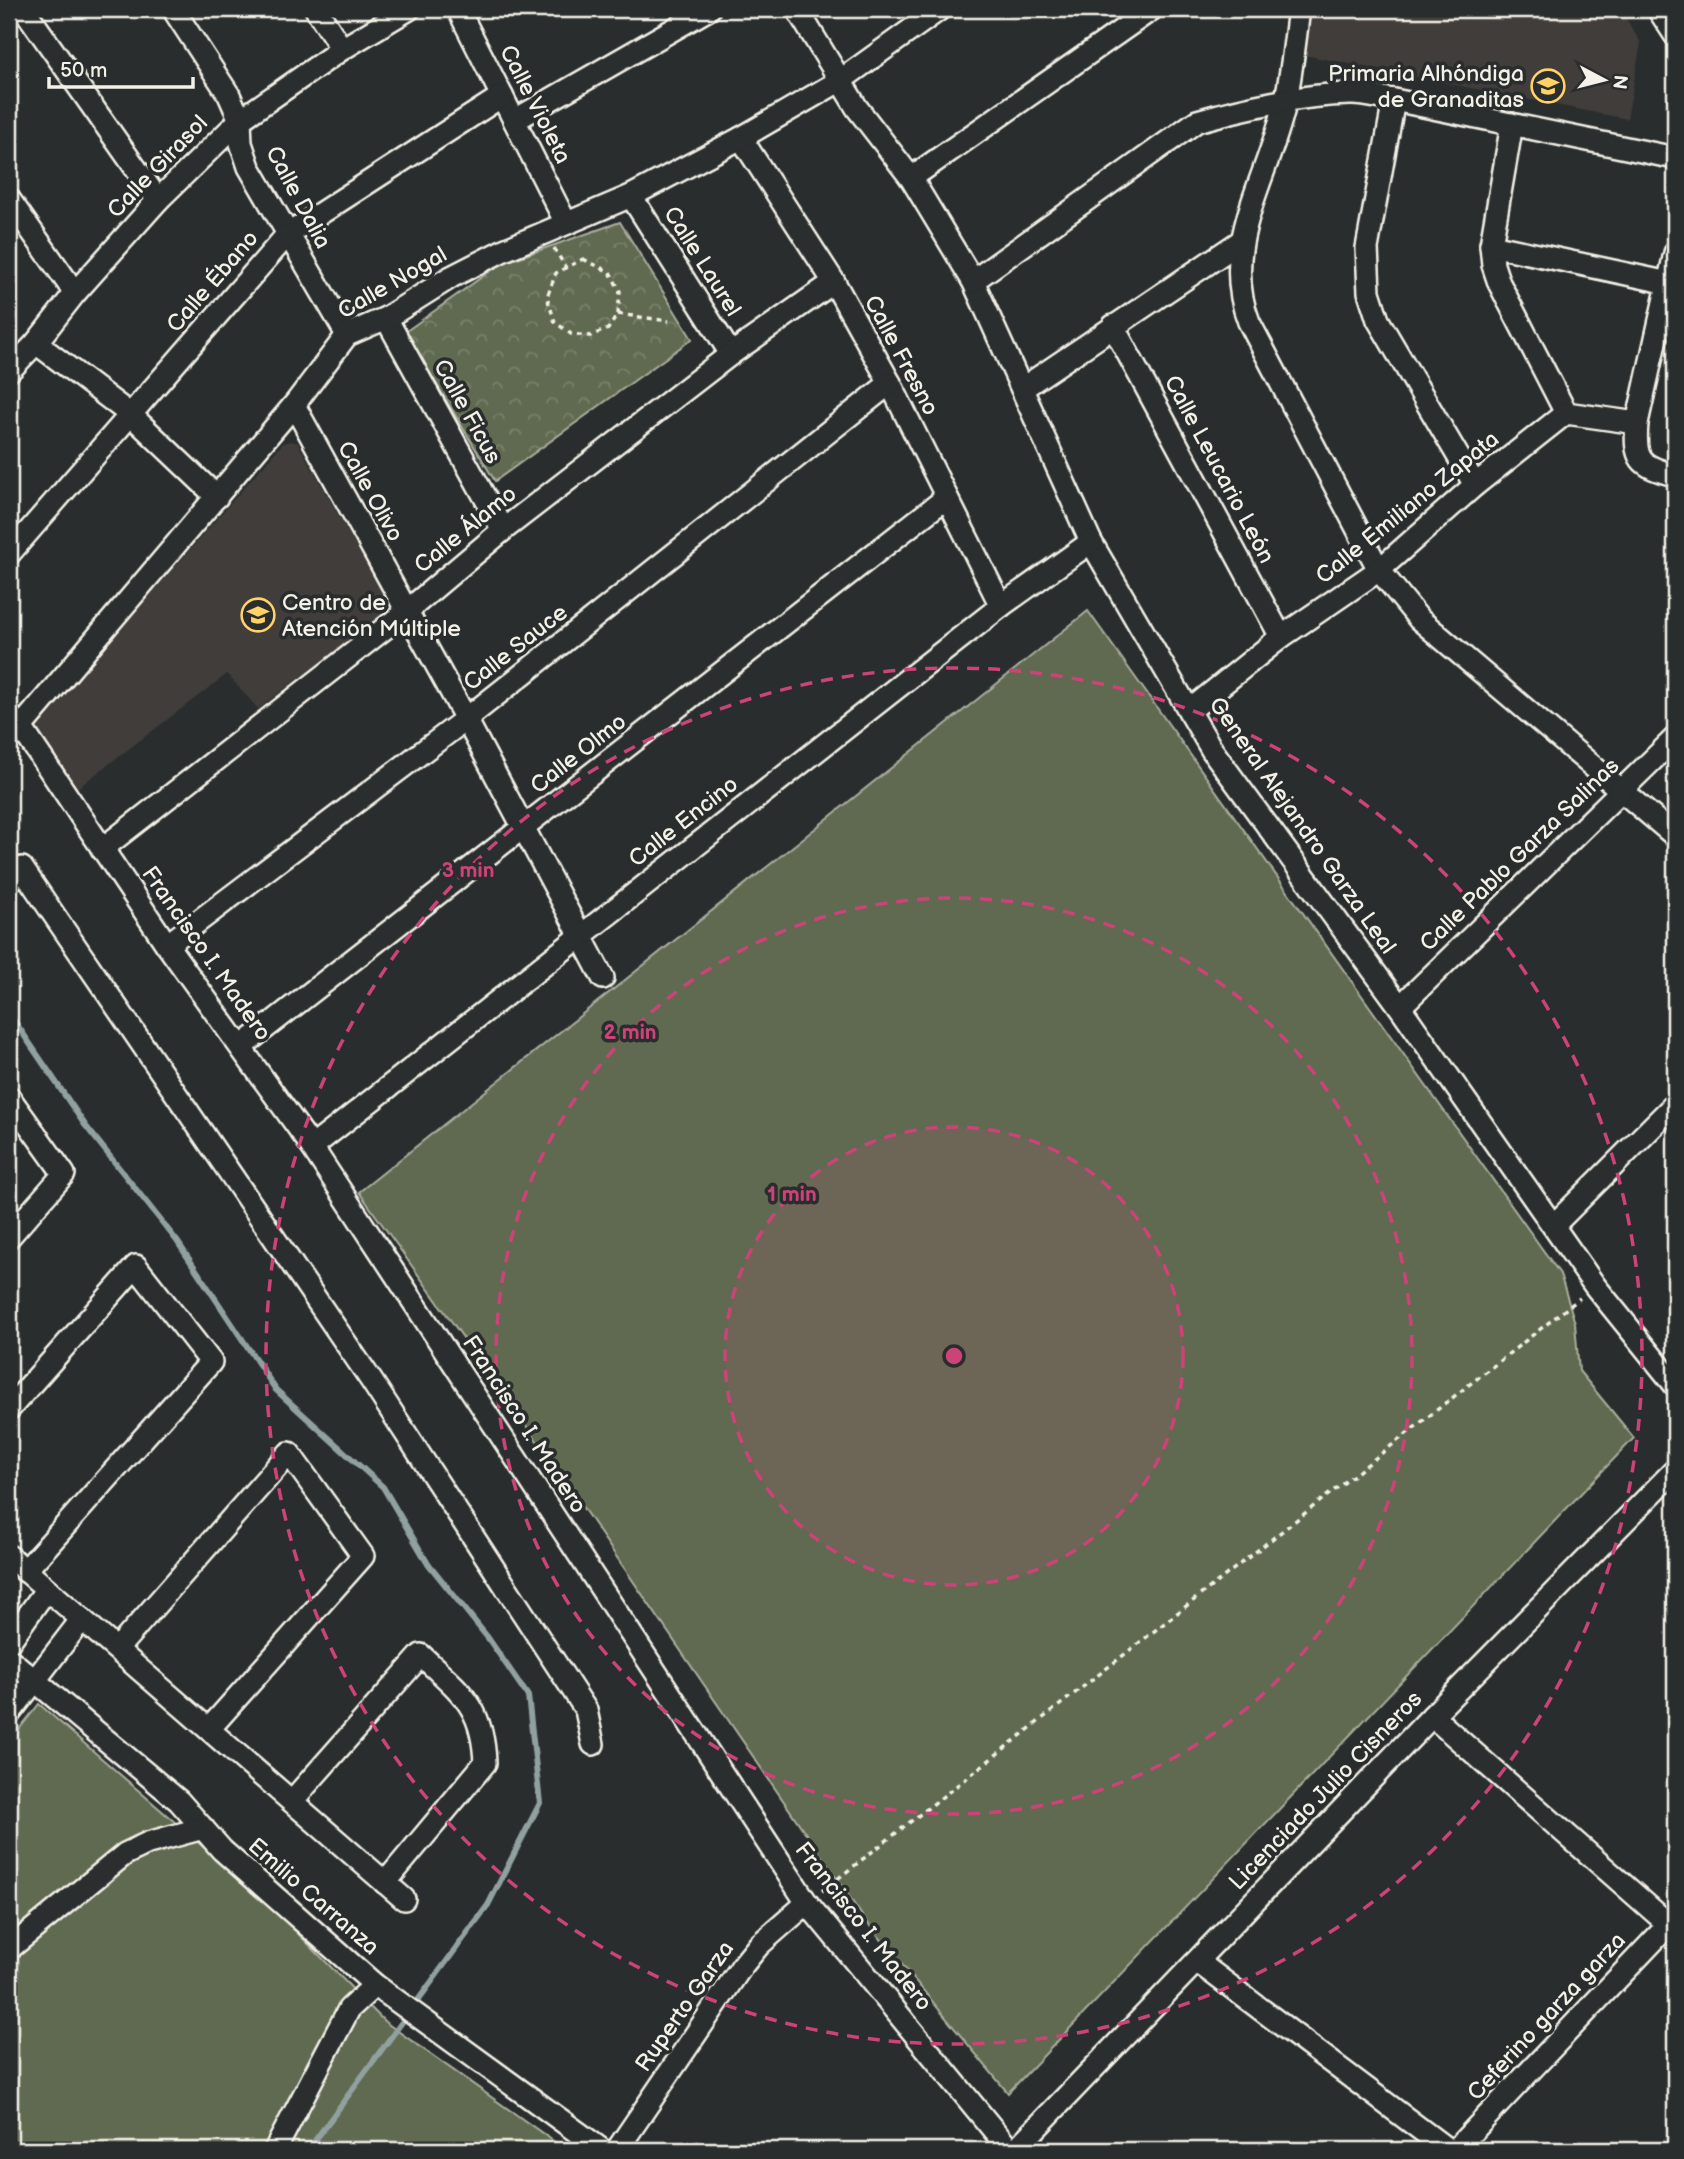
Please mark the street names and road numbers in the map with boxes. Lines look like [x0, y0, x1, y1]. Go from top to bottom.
street label: Calle Violeta [493, 40, 577, 168]
street label: Calle Girasol [102, 109, 214, 224]
street label: Calle Dalia [259, 141, 337, 254]
street label: Calle Laurel [657, 201, 747, 322]
street label: Calle Ébano [161, 225, 265, 338]
street label: Calle Nogal [333, 240, 452, 325]
street label: Calle Fresno [858, 291, 944, 420]
street label: Calle Ficus [427, 354, 507, 468]
street label: Calle Leucario León [1158, 371, 1280, 568]
street label: Calle Emiliano Zapata [1310, 425, 1505, 590]
street label: Calle Olivo [331, 436, 409, 547]
street label: Calle Álamo [409, 480, 522, 580]
street label: Calle Sauce [458, 598, 573, 697]
street label: General Alejandro Garza Leal [1203, 692, 1402, 959]
street label: Calle Olmo [525, 708, 632, 800]
street label: Calle Pablo Garza Salinas [1414, 752, 1625, 957]
street label: Calle Encino [623, 770, 744, 873]
street label: Francisco I. Madero [135, 861, 277, 1046]
street label: Francisco I. Madero [456, 1330, 592, 1519]
street label: Licenciado Julio Cisneros [1223, 1685, 1428, 1896]
street label: Emilio Carranza [242, 1832, 385, 1961]
street label: Francisco I. Madero [789, 1837, 938, 2017]
street label: Ceferino garza garza [1462, 1927, 1632, 2107]
street label: Ruperto Garza [629, 1936, 740, 2077]

